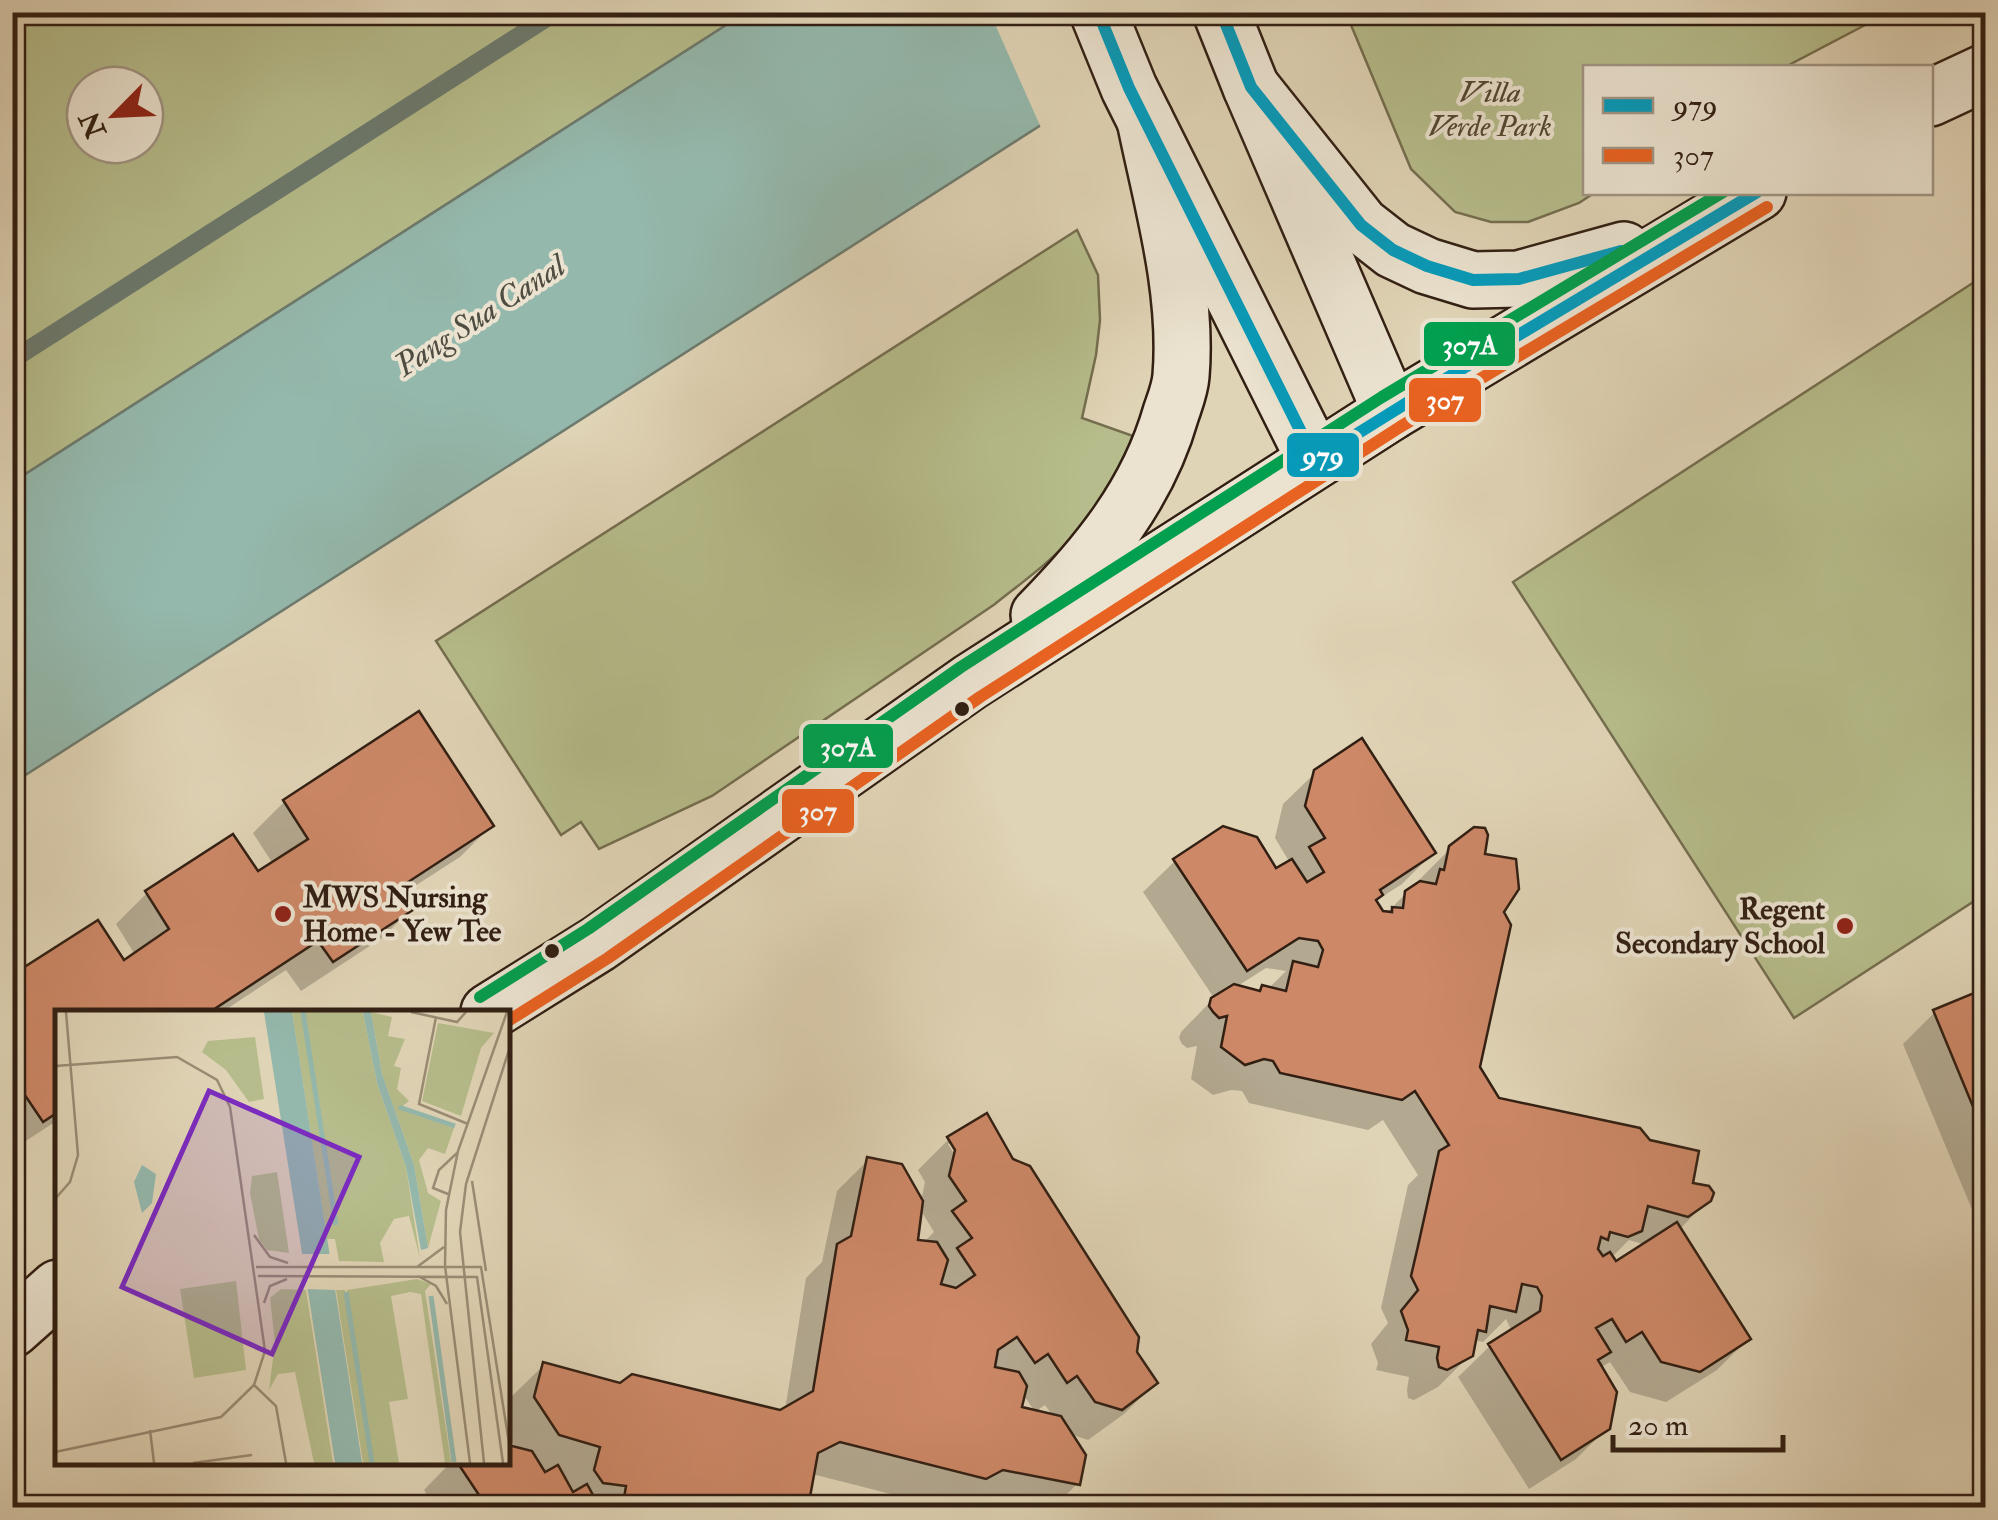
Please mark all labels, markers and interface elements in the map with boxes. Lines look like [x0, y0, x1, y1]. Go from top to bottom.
north arrow [65, 65, 165, 165]
legend [1583, 65, 1933, 195]
park label: Villa Verde Park [1428, 74, 1552, 145]
text: 979 [1671, 87, 1718, 124]
text: N [72, 105, 115, 144]
text: 307 [1673, 137, 1714, 174]
water label: Pang Sua Canal [386, 245, 575, 386]
line badge: 307A [1422, 320, 1517, 368]
text: 307A [1442, 328, 1498, 363]
line badge: 307 [1407, 376, 1483, 424]
text: 307 [1426, 383, 1464, 418]
line badge: 979 [1285, 431, 1361, 479]
text: 979 [1299, 439, 1344, 474]
unlabelled marker [952, 699, 972, 719]
line badge: 307A [801, 722, 895, 770]
text: 307A [820, 730, 876, 765]
line badge: 307 [780, 787, 856, 835]
text: 307 [799, 794, 837, 829]
place label: MWS Nursing Home - Yew Tee [302, 879, 502, 950]
place label: Regent Secondary School [1615, 891, 1825, 962]
marker: MWS Nursing Home - Yew Tee [272, 903, 294, 925]
marker: Regent Secondary School [1834, 915, 1856, 937]
unlabelled marker [542, 941, 562, 961]
inset map [55, 1010, 510, 1465]
scale bar [1613, 1390, 1783, 1452]
text: 20 m [1628, 1407, 1688, 1444]

